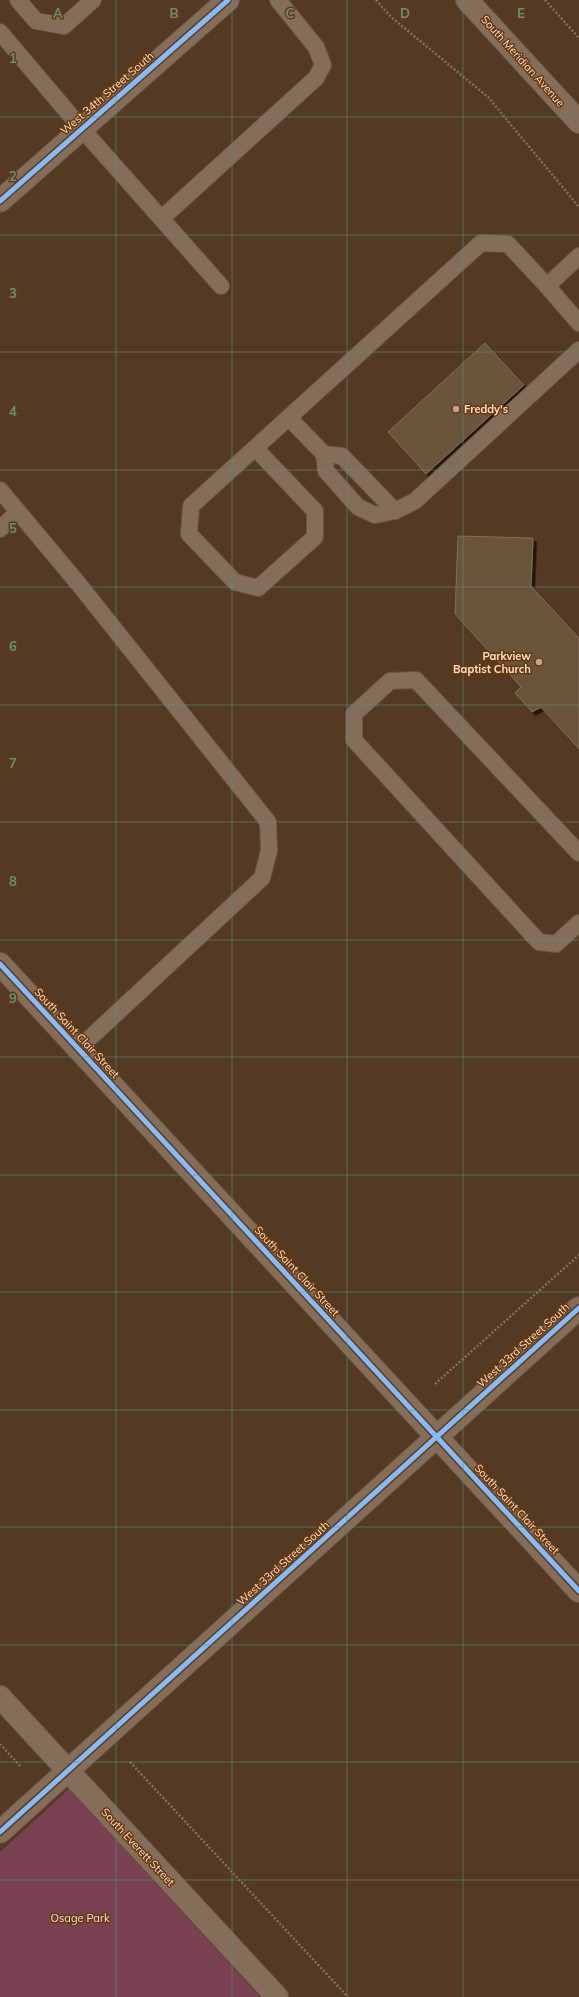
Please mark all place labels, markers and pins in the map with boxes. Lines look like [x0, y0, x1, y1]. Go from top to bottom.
place label: Freddy's [464, 402, 509, 416]
marker: Freddy's [451, 404, 461, 414]
place label: Parkview Baptist Church [453, 649, 531, 676]
marker: Parkview Baptist Church [534, 657, 544, 667]

